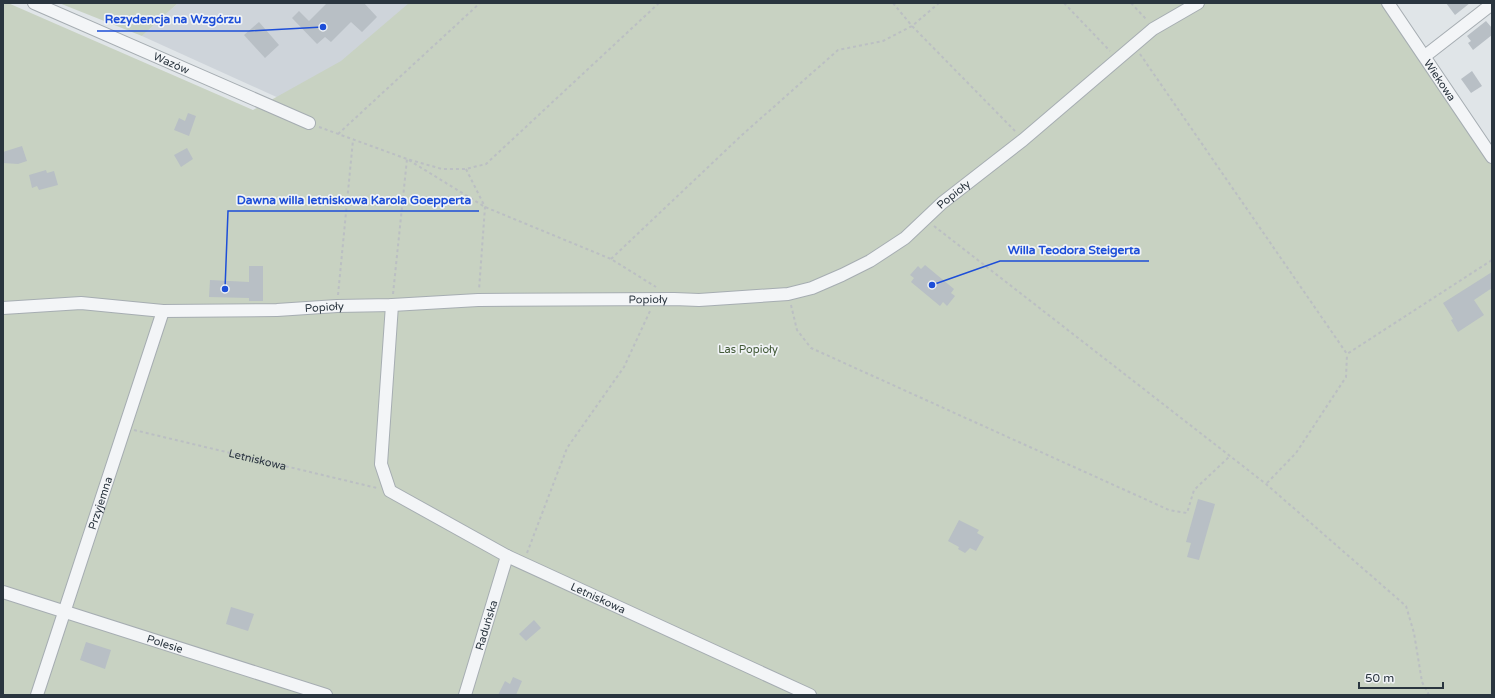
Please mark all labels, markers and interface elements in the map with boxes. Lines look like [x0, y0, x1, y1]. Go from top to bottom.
callout: Rezydencja na Wzgórzu [97, 7, 249, 31]
text: Rezydencja na Wzgórzu [105, 12, 241, 27]
street label: Wazów [151, 50, 191, 77]
street label: Wiekowa [1421, 57, 1458, 104]
street label: Popioły [934, 177, 973, 212]
callout: Dawna willa letniskowa Karola Goepperta [228, 187, 479, 211]
text: Dawna willa letniskowa Karola Goepperta [237, 193, 471, 208]
callout: Willa Teodora Steigerta [1000, 237, 1149, 261]
text: Willa Teodora Steigerta [1008, 243, 1140, 258]
street label: Popioły [629, 293, 668, 306]
street label: Popioły [304, 300, 344, 315]
park label: Las Popioły [718, 343, 778, 356]
street label: Letniskowa [227, 447, 288, 473]
street label: Przyjemna [86, 475, 115, 531]
street label: Letniskowa [568, 580, 627, 616]
street label: Raduńska [473, 599, 500, 652]
street label: Polesie [145, 632, 185, 656]
scale bar [1359, 664, 1443, 690]
text: 50 m [1365, 671, 1394, 685]

